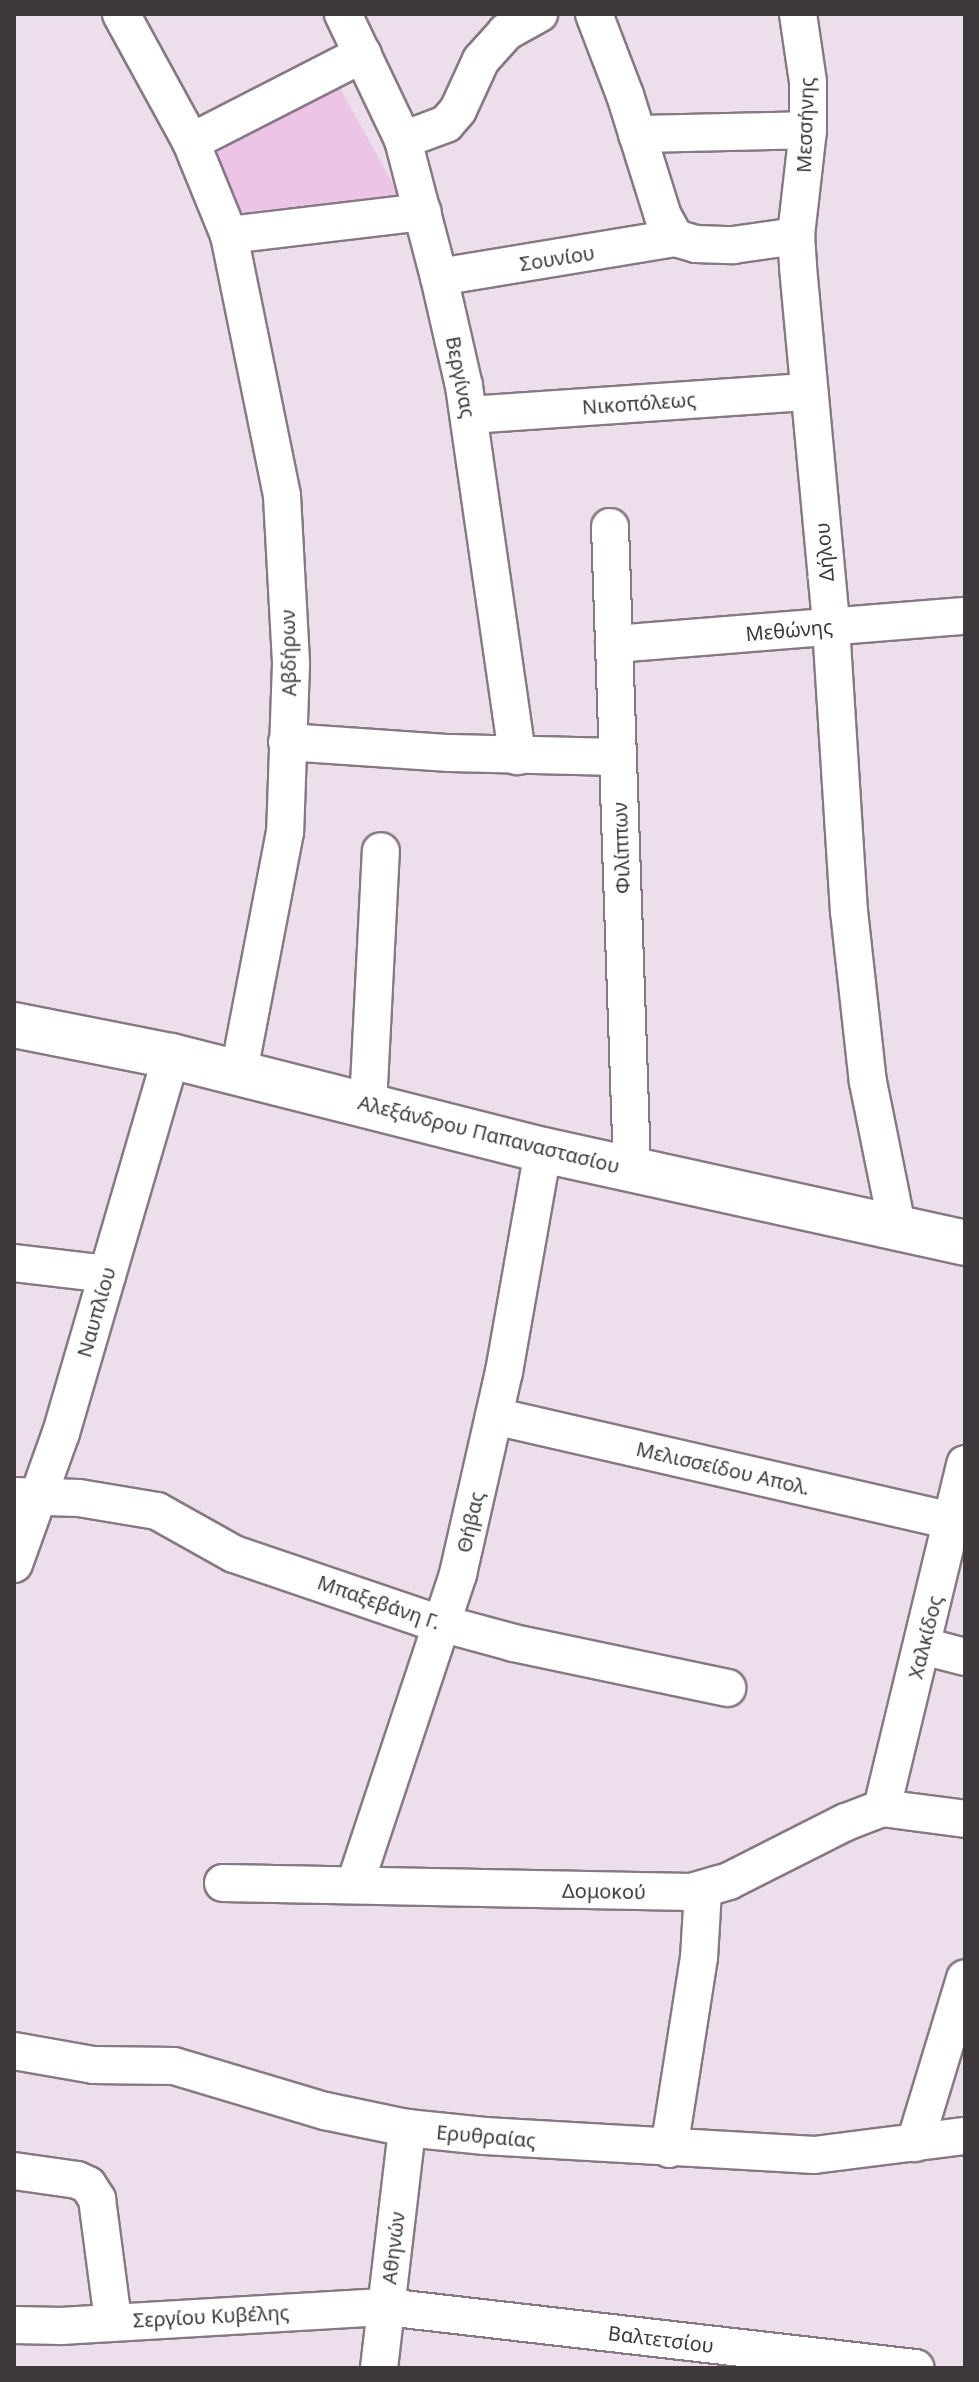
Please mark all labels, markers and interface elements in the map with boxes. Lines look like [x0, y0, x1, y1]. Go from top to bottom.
street label: Μεσσήνης [791, 77, 819, 173]
street label: Σουνίου [518, 240, 596, 276]
street label: Βεργίνας [441, 334, 481, 420]
street label: Νικοπόλεως [581, 387, 697, 419]
street label: Δήλου [809, 521, 839, 583]
street label: Αβδήρων [275, 609, 301, 697]
street label: Μεθώνης [745, 614, 833, 646]
street label: Φιλίππων [607, 802, 635, 894]
street label: Αλεξάνδρου Παπαναστασίου [356, 1090, 622, 1178]
street label: Ναυπλίου [72, 1264, 120, 1360]
street label: Μελισσείδου Απολ. [634, 1436, 812, 1500]
street label: Θήβας [451, 1489, 489, 1555]
street label: Μπαξεβάνη Γ. [314, 1570, 444, 1634]
street label: Χαλκίδος [903, 1593, 947, 1681]
street label: Δομοκού [562, 1878, 646, 1904]
street label: Ερυθραίας [435, 2120, 537, 2152]
street label: Αθηνών [377, 2210, 409, 2286]
street label: Σεργίου Κυβέλης [132, 2300, 290, 2332]
street label: Βαλτετσίου [607, 2321, 715, 2357]

